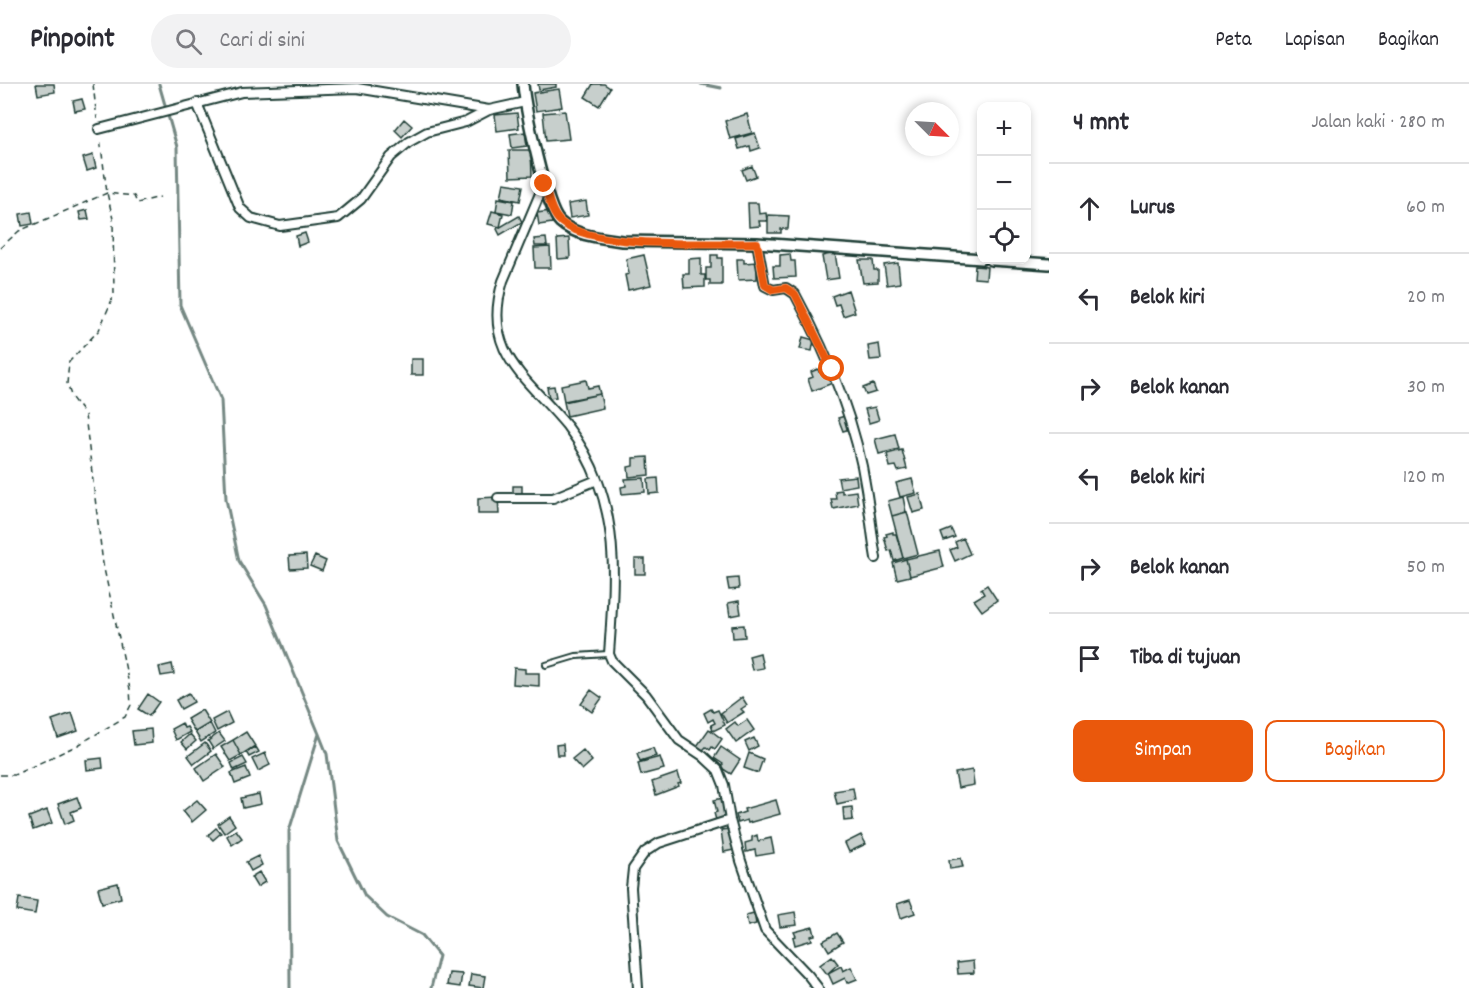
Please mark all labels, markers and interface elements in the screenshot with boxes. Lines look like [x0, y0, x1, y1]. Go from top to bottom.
search box [151, 14, 571, 68]
text: Pinpoint [30, 21, 115, 61]
icon: search [172, 25, 205, 58]
text: Cari di sini [220, 26, 305, 57]
text: Peta [1215, 26, 1252, 56]
text: Lapisan [1285, 26, 1345, 56]
text: Bagikan [1378, 26, 1439, 56]
north arrow [905, 102, 959, 156]
map controls [977, 102, 1031, 264]
button: + [977, 102, 1031, 156]
text: 4 mnt [1073, 105, 1129, 142]
text: Jalan kaki · 280 m [1311, 109, 1445, 137]
button: − [977, 156, 1031, 210]
route end [530, 170, 556, 196]
icon: ahead [1073, 192, 1106, 225]
text: Lurus [1130, 193, 1175, 224]
text: 60 m [1406, 194, 1445, 222]
button: locate [977, 210, 1031, 264]
icon: left [1073, 282, 1106, 315]
text: Belok kiri [1130, 283, 1204, 314]
text: 20 m [1407, 284, 1445, 312]
route start [818, 355, 844, 381]
icon: right [1073, 372, 1106, 405]
text: Belok kanan [1130, 373, 1229, 404]
text: 30 m [1407, 374, 1445, 402]
icon: left [1073, 462, 1106, 495]
text: Belok kiri [1130, 463, 1204, 494]
text: 120 m [1403, 464, 1445, 492]
icon: right [1073, 552, 1106, 585]
text: Belok kanan [1130, 553, 1229, 584]
text: 50 m [1407, 554, 1445, 582]
icon: arrive [1073, 642, 1106, 675]
text: Tiba di tujuan [1130, 643, 1240, 674]
button: Simpan [1073, 720, 1253, 782]
button: Bagikan [1265, 720, 1445, 782]

